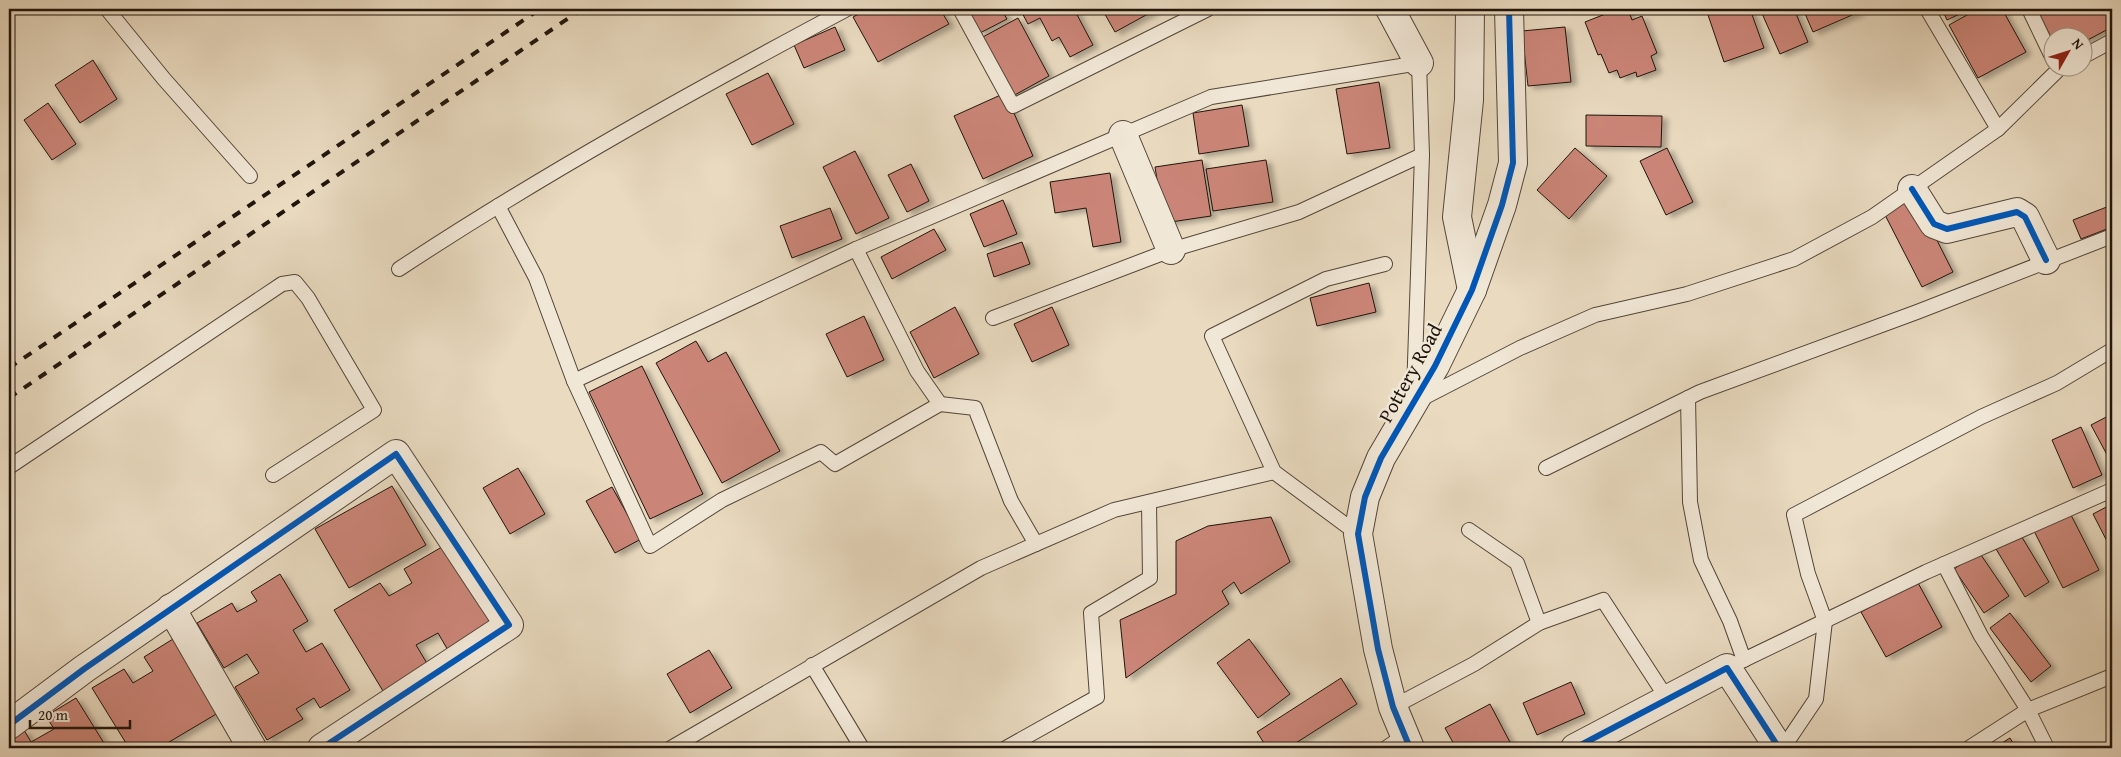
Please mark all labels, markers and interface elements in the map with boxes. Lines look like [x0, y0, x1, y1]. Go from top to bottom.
north arrow [2044, 28, 2094, 78]
text: N [2067, 34, 2089, 54]
street label: Pottery Road [1370, 318, 1449, 427]
scale bar [30, 697, 130, 729]
text: 20 m [38, 704, 69, 725]

